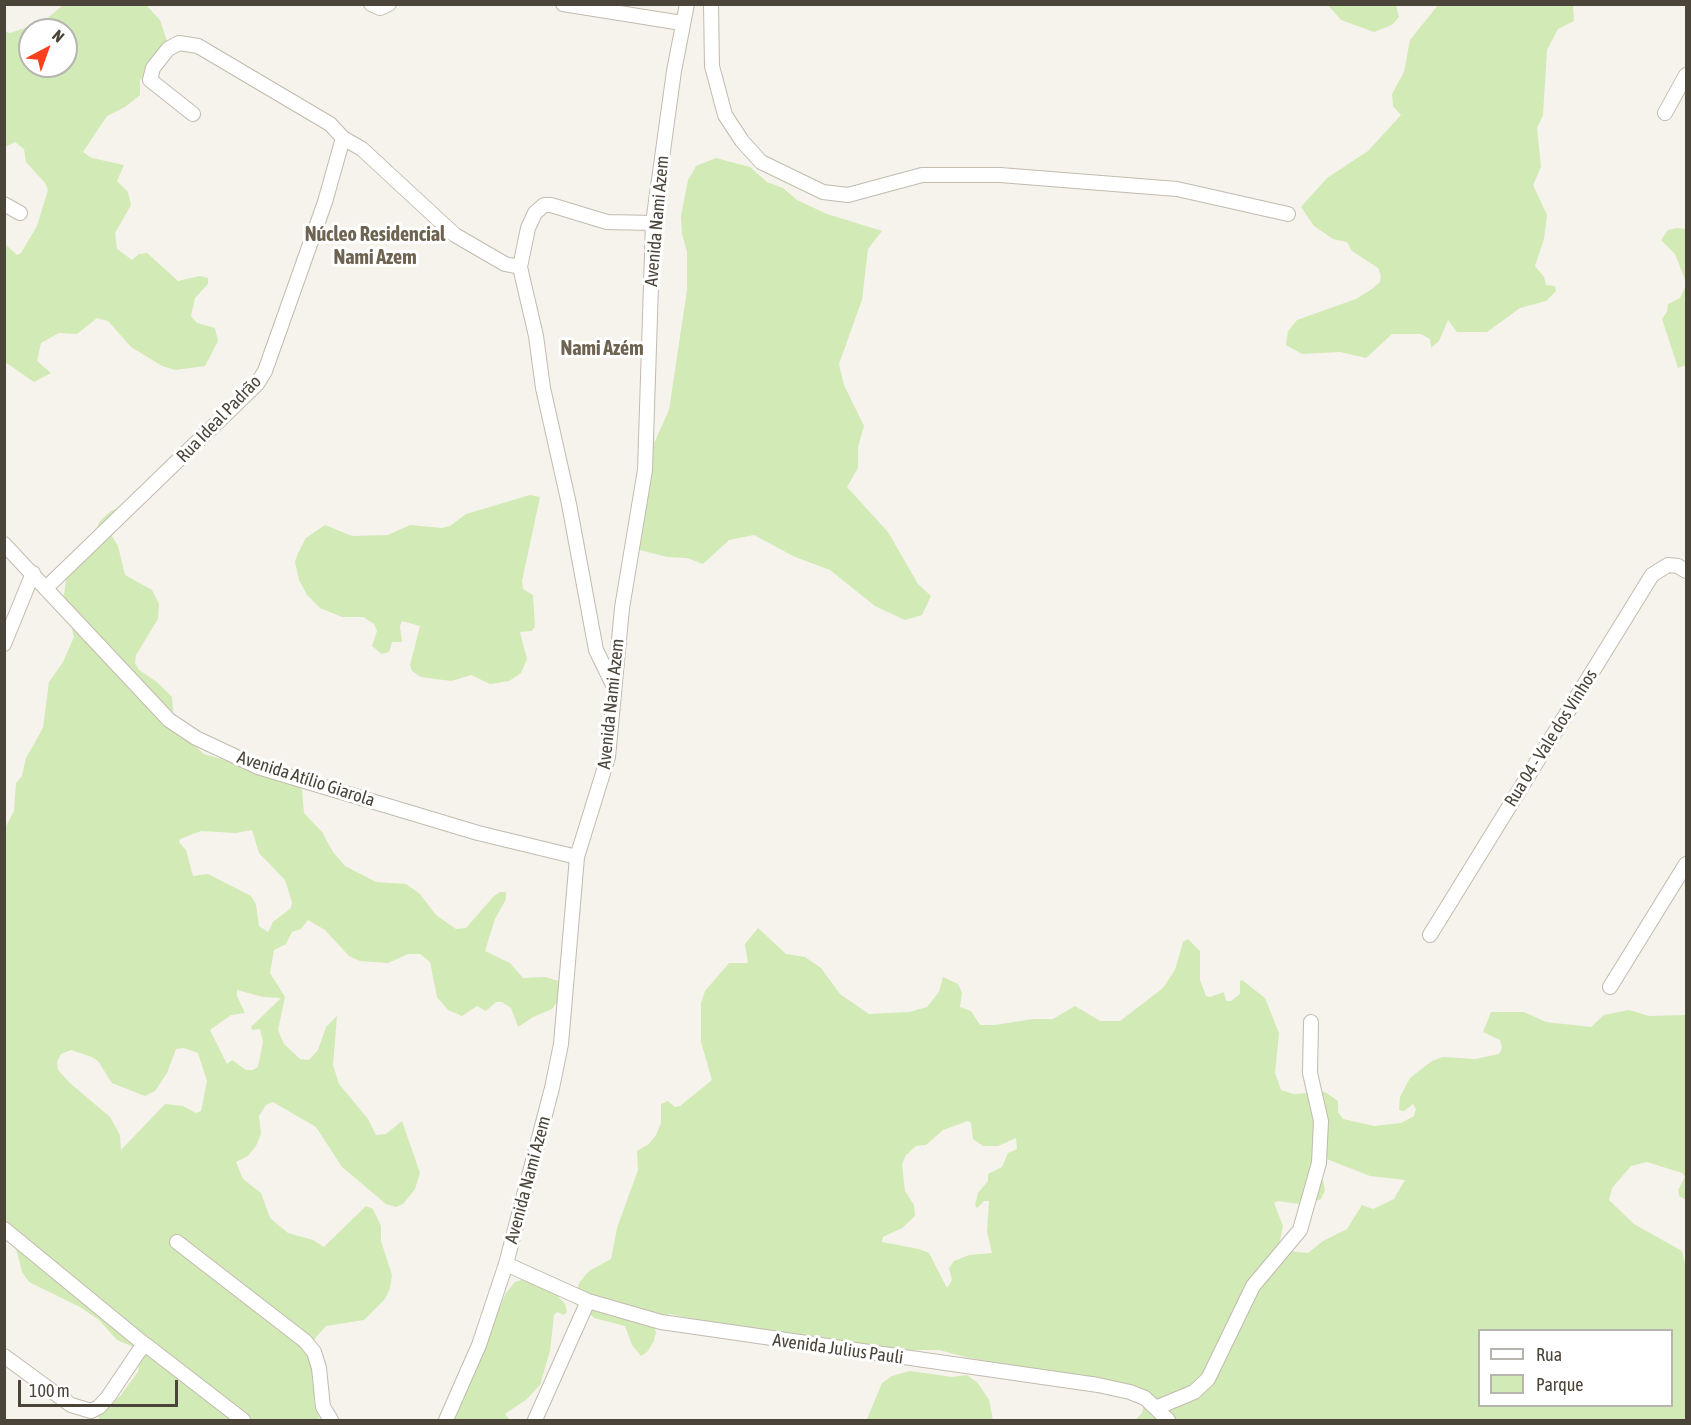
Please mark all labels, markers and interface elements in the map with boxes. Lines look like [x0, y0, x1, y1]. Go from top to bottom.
north arrow [18, 18, 78, 78]
text: N [49, 26, 68, 46]
street label: Avenida Nami Azem [641, 155, 673, 287]
district label: Núcleo Residencial Nami Azem [305, 223, 445, 270]
district label: Nami Azém [560, 337, 644, 361]
street label: Rua Ideal Padrão [172, 371, 266, 467]
street label: Avenida Nami Azem [593, 638, 629, 770]
street label: Rua 04 - Vale dos Vinhos [1500, 665, 1602, 811]
street label: Avenida Atílio Giarola [234, 747, 378, 811]
street label: Avenida Nami Azem [501, 1114, 555, 1246]
street label: Avenida Julius Pauli [771, 1329, 905, 1369]
legend [1478, 1329, 1673, 1407]
text: Rua [1536, 1344, 1562, 1365]
scale bar [21, 1368, 182, 1406]
text: Parque [1536, 1374, 1584, 1395]
text: 100 m [29, 1380, 70, 1401]

